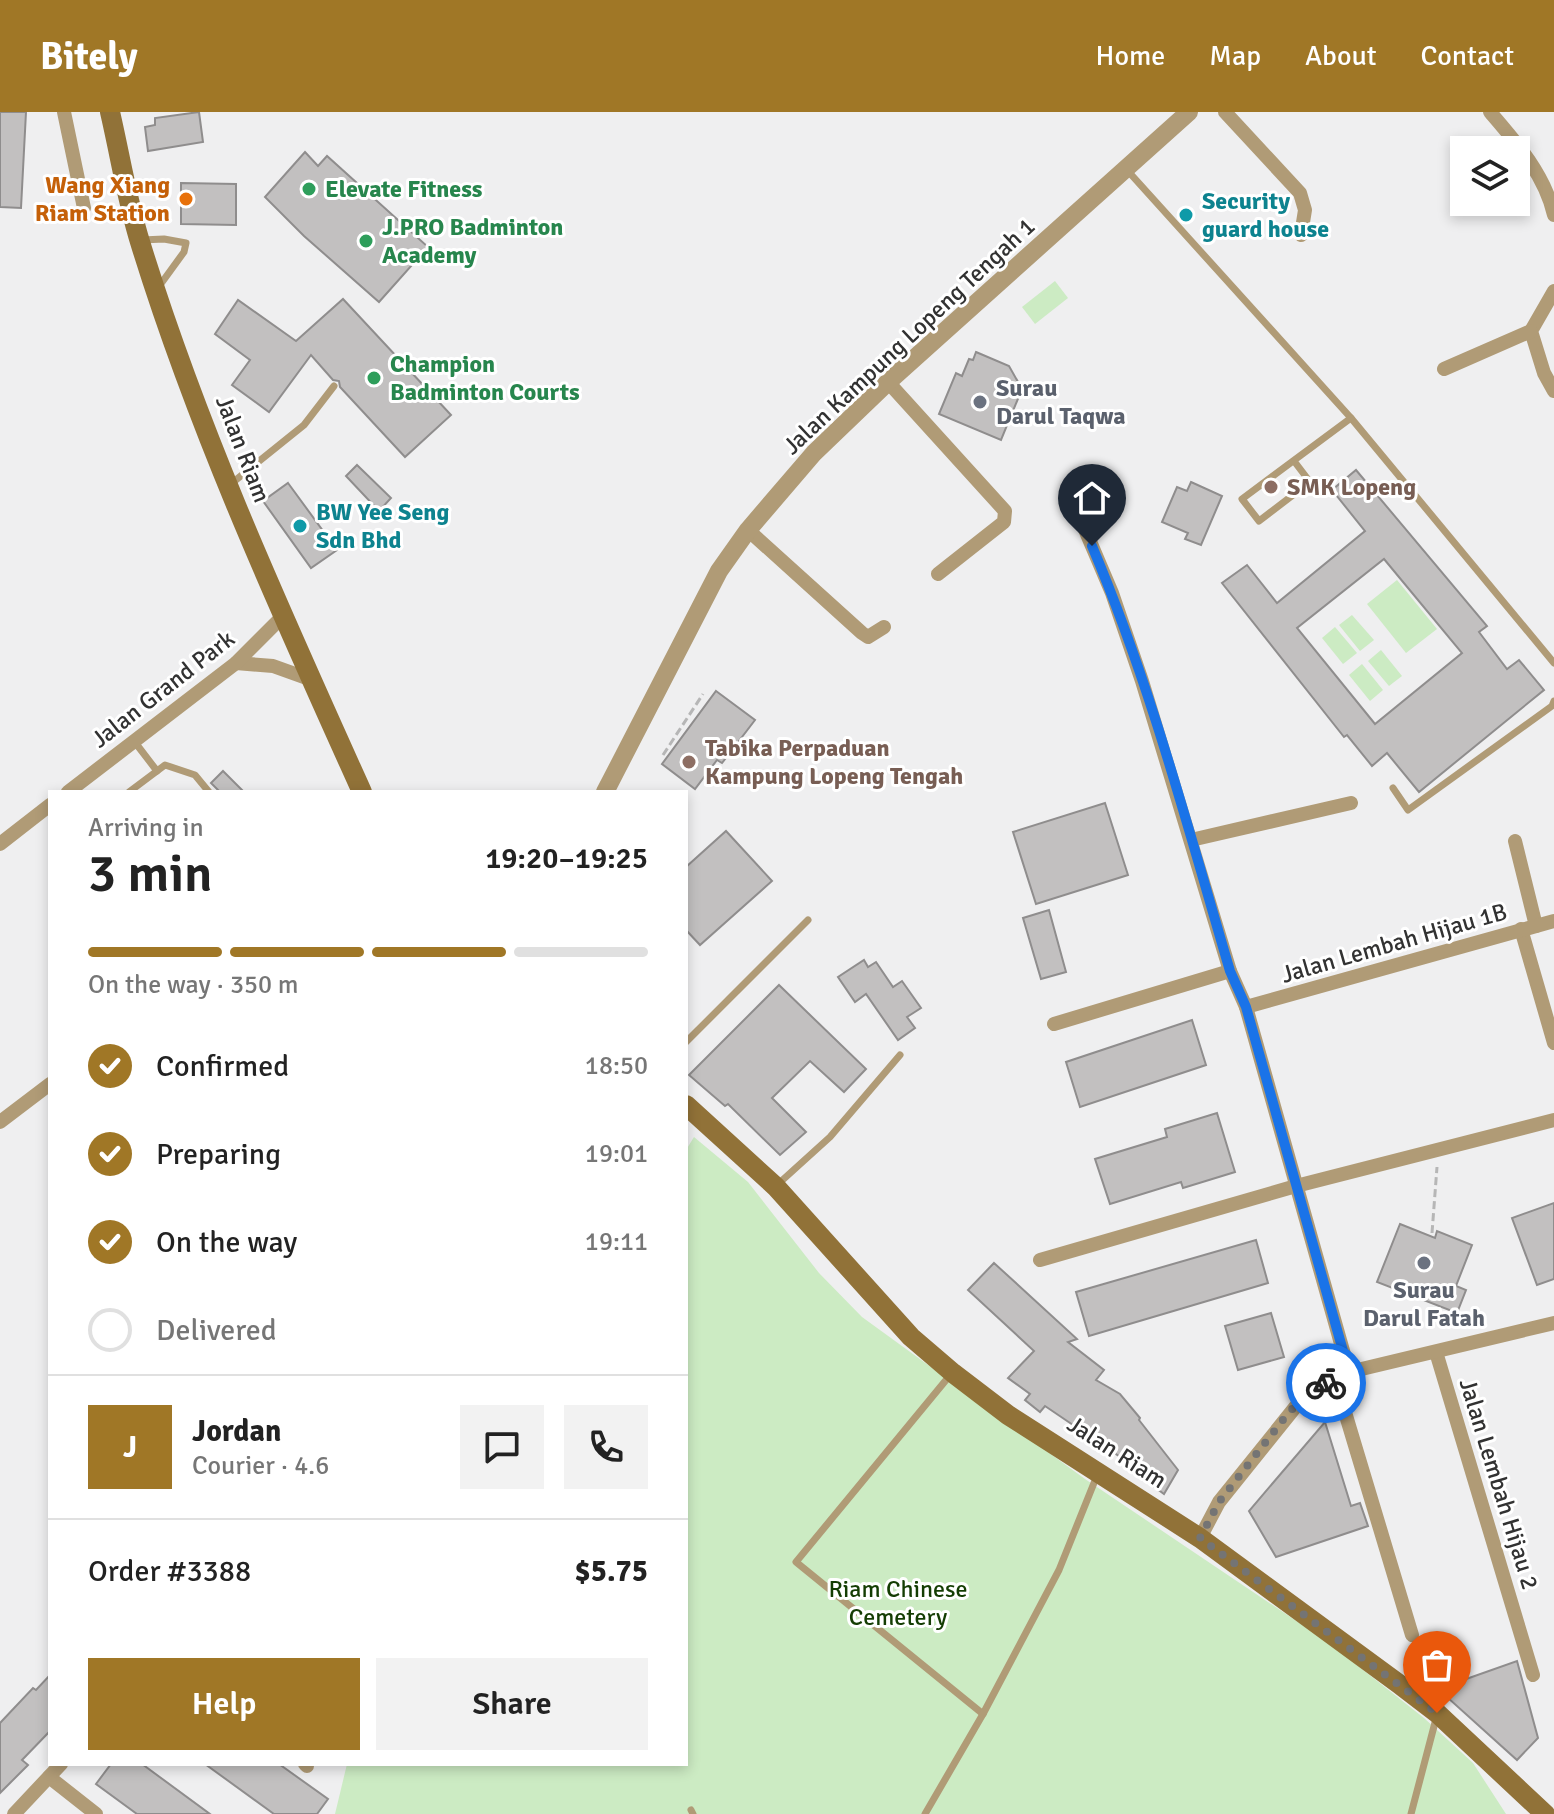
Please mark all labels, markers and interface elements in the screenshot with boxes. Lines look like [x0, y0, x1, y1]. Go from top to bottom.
text: Bitely [40, 33, 138, 80]
text: Home [1096, 39, 1165, 73]
text: Map [1209, 39, 1261, 73]
text: About [1305, 39, 1377, 73]
text: Contact [1421, 39, 1514, 73]
map controls [1450, 136, 1530, 216]
button: layers [1450, 136, 1530, 216]
place label: Wang Xiang Riam Station [35, 170, 170, 228]
place label: Elevate Fitness [325, 174, 483, 204]
marker: Elevate Fitness [300, 180, 318, 198]
place label: Security guard house [1202, 186, 1329, 244]
marker: Wang Xiang Riam Station [177, 190, 195, 208]
marker: Security guard house [1177, 206, 1195, 224]
street label: Jalan Kampung Lopeng Tengah 1 [777, 211, 1041, 461]
place label: J.PRO Badminton Academy [382, 212, 563, 270]
marker: J.PRO Badminton Academy [357, 232, 375, 250]
place label: Champion Badminton Courts [390, 349, 580, 407]
marker: Champion Badminton Courts [365, 369, 383, 387]
place label: Surau Darul Taqwa [996, 373, 1126, 431]
street label: Jalan Riam [209, 391, 277, 507]
marker: Surau Darul Taqwa [971, 393, 989, 411]
pin [1058, 464, 1126, 546]
place label: SMK Lopeng [1287, 472, 1416, 502]
icon: home [1070, 476, 1114, 520]
marker: SMK Lopeng [1262, 478, 1280, 496]
place label: BW Yee Seng Sdn Bhd [316, 497, 449, 555]
marker: BW Yee Seng Sdn Bhd [291, 517, 309, 535]
street label: Jalan Grand Park [85, 624, 241, 754]
place label: Tabika Perpaduan Kampung Lopeng Tengah [705, 733, 963, 791]
marker: Tabika Perpaduan Kampung Lopeng Tengah [680, 753, 698, 771]
text: Arriving in [88, 812, 204, 844]
text: 19:20–19:25 [485, 840, 648, 877]
text: 3 min [88, 842, 213, 906]
street label: Jalan Lembah Hijau 1B [1278, 896, 1510, 990]
text: On the way · 350 m [88, 969, 298, 1001]
icon: check [88, 1044, 132, 1088]
text: Confirmed [156, 1048, 289, 1085]
text: 18:50 [585, 1050, 648, 1082]
icon: check [88, 1132, 132, 1176]
text: Preparing [156, 1136, 281, 1173]
text: 19:01 [585, 1138, 648, 1170]
icon: check [88, 1220, 132, 1264]
text: On the way [156, 1224, 297, 1261]
text: 19:11 [585, 1226, 648, 1258]
marker: Surau Darul Fatah [1415, 1254, 1433, 1272]
place label: Surau Darul Fatah [1363, 1275, 1485, 1333]
text: Delivered [156, 1312, 277, 1349]
courier [1286, 1343, 1366, 1423]
icon: bike [1304, 1361, 1348, 1405]
street label: Jalan Lembah Hijau 2 [1453, 1375, 1545, 1593]
button: chat [460, 1405, 544, 1489]
button: phone [564, 1405, 648, 1489]
street label: Jalan Riam [1062, 1409, 1172, 1495]
text: Jordan [192, 1413, 281, 1450]
text: J [123, 1429, 137, 1466]
text: Courier · 4.6 [192, 1450, 329, 1482]
text: Order #3388 [88, 1553, 251, 1590]
text: $5.75 [575, 1553, 648, 1590]
park label: Riam Chinese Cemetery [828, 1574, 968, 1632]
pin [1403, 1631, 1471, 1713]
icon: bag [1415, 1643, 1459, 1687]
button: Help [88, 1658, 360, 1750]
button: Share [376, 1658, 648, 1750]

